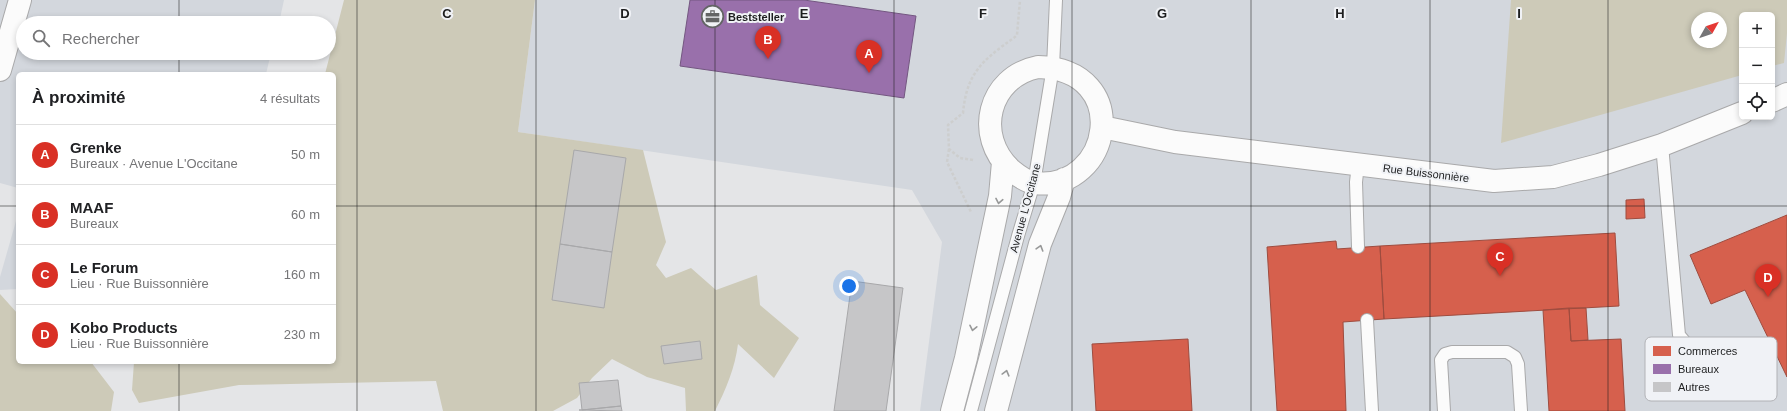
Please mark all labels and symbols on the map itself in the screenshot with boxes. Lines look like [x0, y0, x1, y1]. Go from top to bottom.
office icon: Beststeller [699, 4, 725, 30]
text: C [442, 6, 452, 21]
text: D [620, 6, 630, 21]
text: E [800, 6, 809, 21]
text: F [979, 6, 987, 21]
text: G [1157, 6, 1167, 21]
text: H [1335, 6, 1345, 21]
text: I [1517, 6, 1521, 21]
place label: Beststeller [728, 11, 785, 23]
north arrow [1691, 12, 1727, 48]
pin: B [755, 26, 781, 59]
pin: A [856, 40, 882, 73]
street label: Avenue L'Occitane [1007, 162, 1043, 254]
street label: Rue Buissonnière [1382, 162, 1470, 184]
one-way arrow [996, 198, 1004, 204]
pin: C [1487, 243, 1513, 276]
one-way arrow [1035, 244, 1044, 251]
pin: D [1755, 264, 1781, 297]
your location [839, 276, 859, 296]
one-way arrow [969, 325, 977, 331]
legend [1645, 337, 1777, 401]
text: Commerces [1678, 345, 1738, 357]
text: Bureaux [1678, 363, 1719, 375]
one-way arrow [1001, 370, 1010, 377]
text: Autres [1678, 381, 1710, 393]

